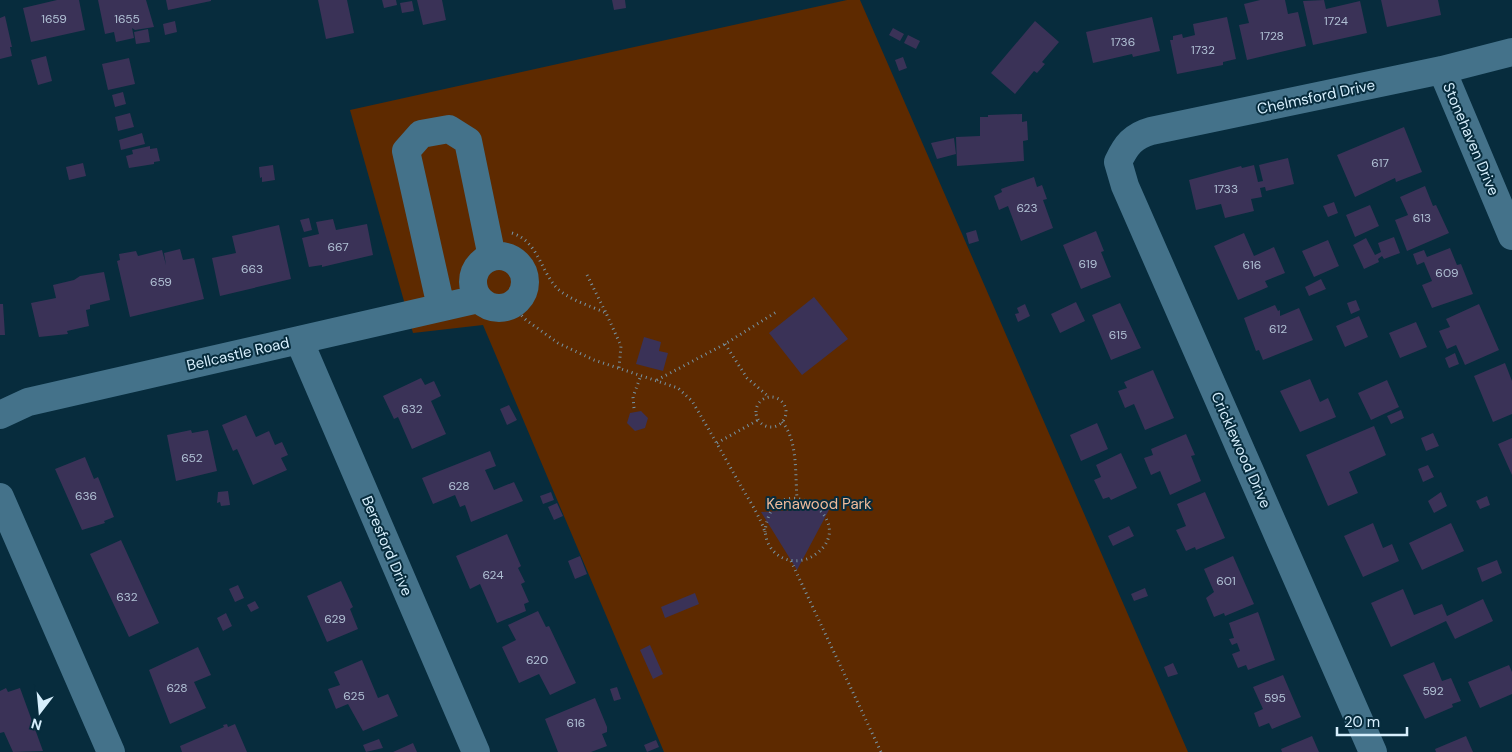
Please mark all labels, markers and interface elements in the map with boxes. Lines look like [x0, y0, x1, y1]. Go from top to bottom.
house number: 1659 [41, 11, 67, 27]
house number: 1655 [114, 11, 140, 27]
house number: 1724 [1324, 13, 1348, 29]
house number: 1728 [1260, 28, 1284, 44]
house number: 1736 [1111, 34, 1135, 50]
house number: 1732 [1191, 42, 1215, 58]
street label: Chelmsford Drive [1255, 75, 1377, 119]
street label: Stonehaven Drive [1438, 79, 1504, 199]
house number: 617 [1371, 155, 1389, 171]
house number: 1733 [1214, 181, 1238, 197]
house number: 623 [1016, 200, 1038, 216]
house number: 613 [1413, 210, 1431, 226]
house number: 667 [327, 239, 349, 255]
house number: 619 [1079, 256, 1097, 272]
house number: 616 [1243, 257, 1261, 273]
house number: 663 [241, 261, 263, 277]
house number: 609 [1435, 265, 1459, 281]
house number: 659 [150, 274, 172, 290]
house number: 612 [1269, 321, 1287, 337]
house number: 615 [1109, 327, 1127, 343]
street label: Bellcastle Road [185, 332, 291, 376]
street label: Cricklewood Drive [1206, 389, 1276, 511]
house number: 632 [401, 401, 423, 417]
house number: 652 [181, 450, 203, 466]
house number: 628 [448, 478, 470, 494]
house number: 636 [75, 488, 97, 504]
street label: Beresford Drive [357, 493, 417, 599]
park label: Kenawood Park [766, 494, 872, 514]
house number: 624 [482, 567, 504, 583]
house number: 601 [1216, 573, 1236, 589]
house number: 632 [116, 589, 138, 605]
house number: 629 [324, 611, 346, 627]
house number: 620 [526, 652, 548, 668]
house number: 628 [166, 680, 188, 696]
house number: 592 [1422, 683, 1444, 699]
north arrow [15, 687, 65, 737]
house number: 625 [343, 688, 365, 704]
house number: 595 [1264, 690, 1286, 706]
scale bar [1337, 704, 1407, 736]
text: 20 m [1344, 712, 1380, 732]
text: N [29, 714, 44, 735]
house number: 616 [567, 715, 585, 731]

